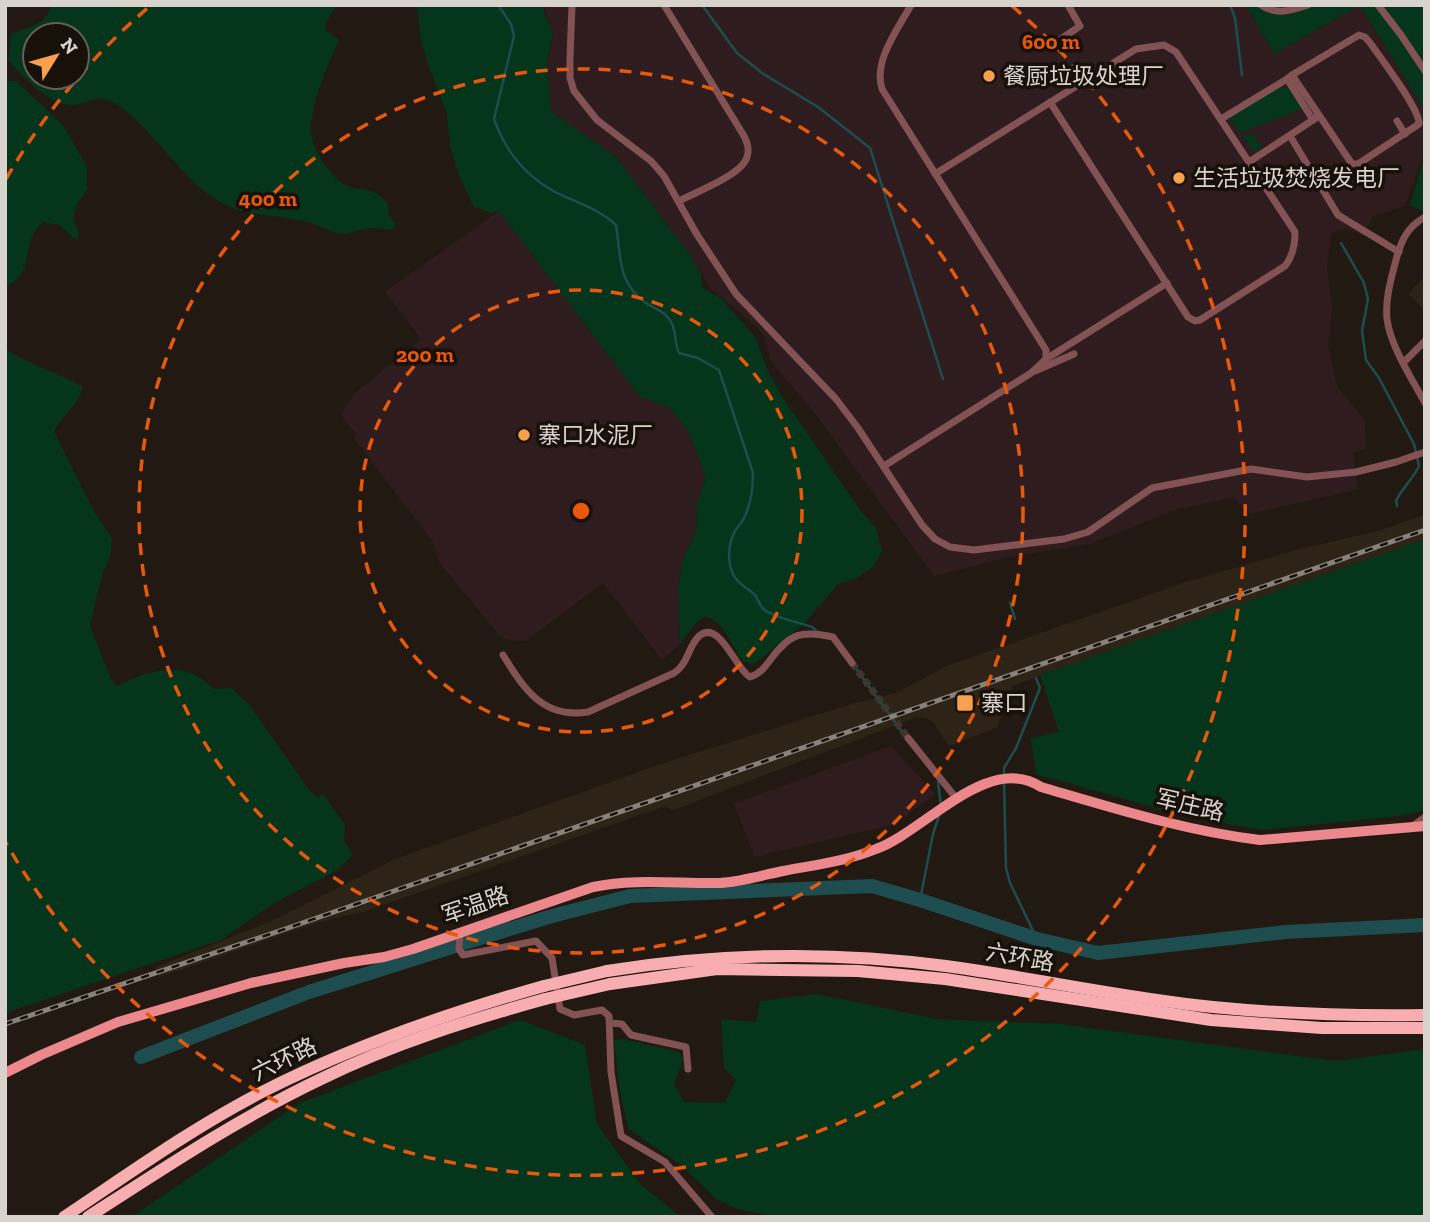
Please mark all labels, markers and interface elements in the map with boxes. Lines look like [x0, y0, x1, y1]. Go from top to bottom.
north arrow [21, 21, 91, 91]
text: 600 m [1022, 29, 1080, 54]
text: N [56, 33, 83, 59]
place label: 餐厨垃圾处理厂 [1003, 62, 1164, 90]
marker: 餐厨垃圾处理厂 [981, 68, 997, 84]
place label: 生活垃圾焚烧发电厂 [1193, 164, 1400, 192]
marker: 生活垃圾焚烧发电厂 [1171, 170, 1187, 186]
text: 400 m [239, 186, 298, 211]
text: 200 m [396, 342, 454, 367]
place label: 寨口水泥厂 [538, 421, 653, 449]
marker: 寨口水泥厂 [516, 427, 532, 443]
centre of rings [569, 499, 593, 523]
place label: 寨口 [981, 689, 1027, 717]
marker: 寨口 [955, 693, 975, 713]
street label: 军庄路 [1153, 784, 1227, 826]
street label: 军温路 [438, 881, 512, 929]
street label: 六环路 [984, 937, 1056, 977]
street label: 六环路 [247, 1031, 321, 1087]

